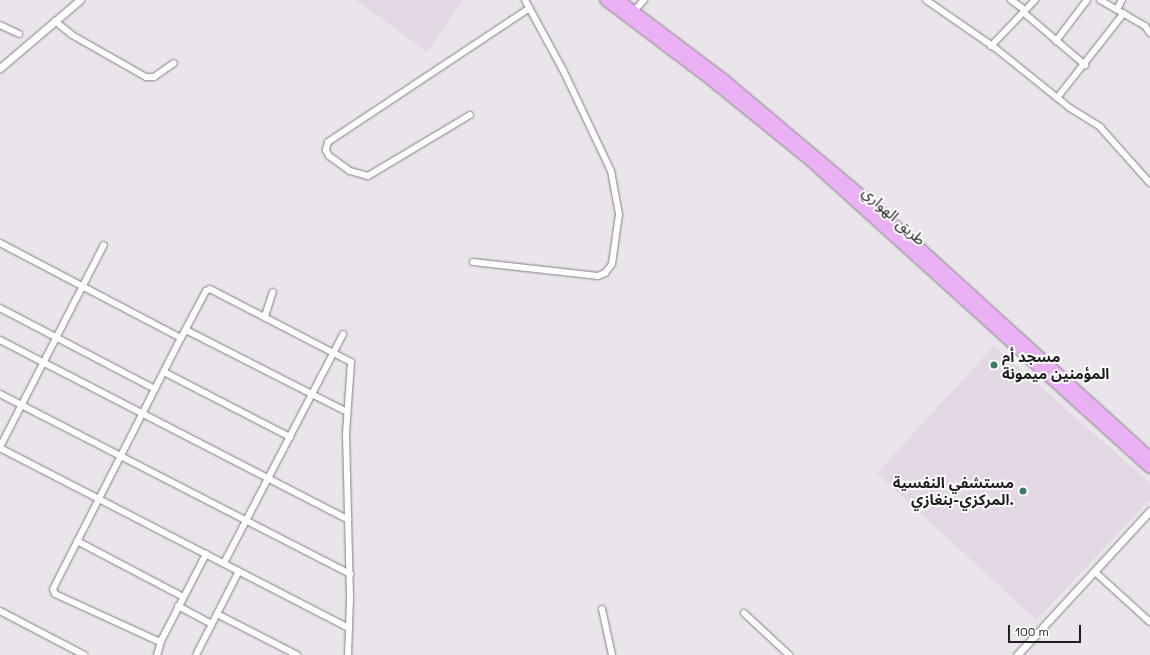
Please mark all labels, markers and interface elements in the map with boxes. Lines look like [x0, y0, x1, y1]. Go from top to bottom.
street label: طريق الهواري [859, 183, 929, 249]
place label: مسجد أم المؤمنين ميمونة [1002, 347, 1109, 382]
marker: مسجد أم المؤمنين ميمونة [989, 360, 999, 370]
place label: مستشفي النفسية المركزي-بنغازي. [893, 473, 1014, 508]
marker: مستشفي النفسية المركزي-بنغازي. [1017, 485, 1029, 497]
scale bar [1010, 617, 1083, 643]
text: 100 m [1015, 624, 1049, 640]

